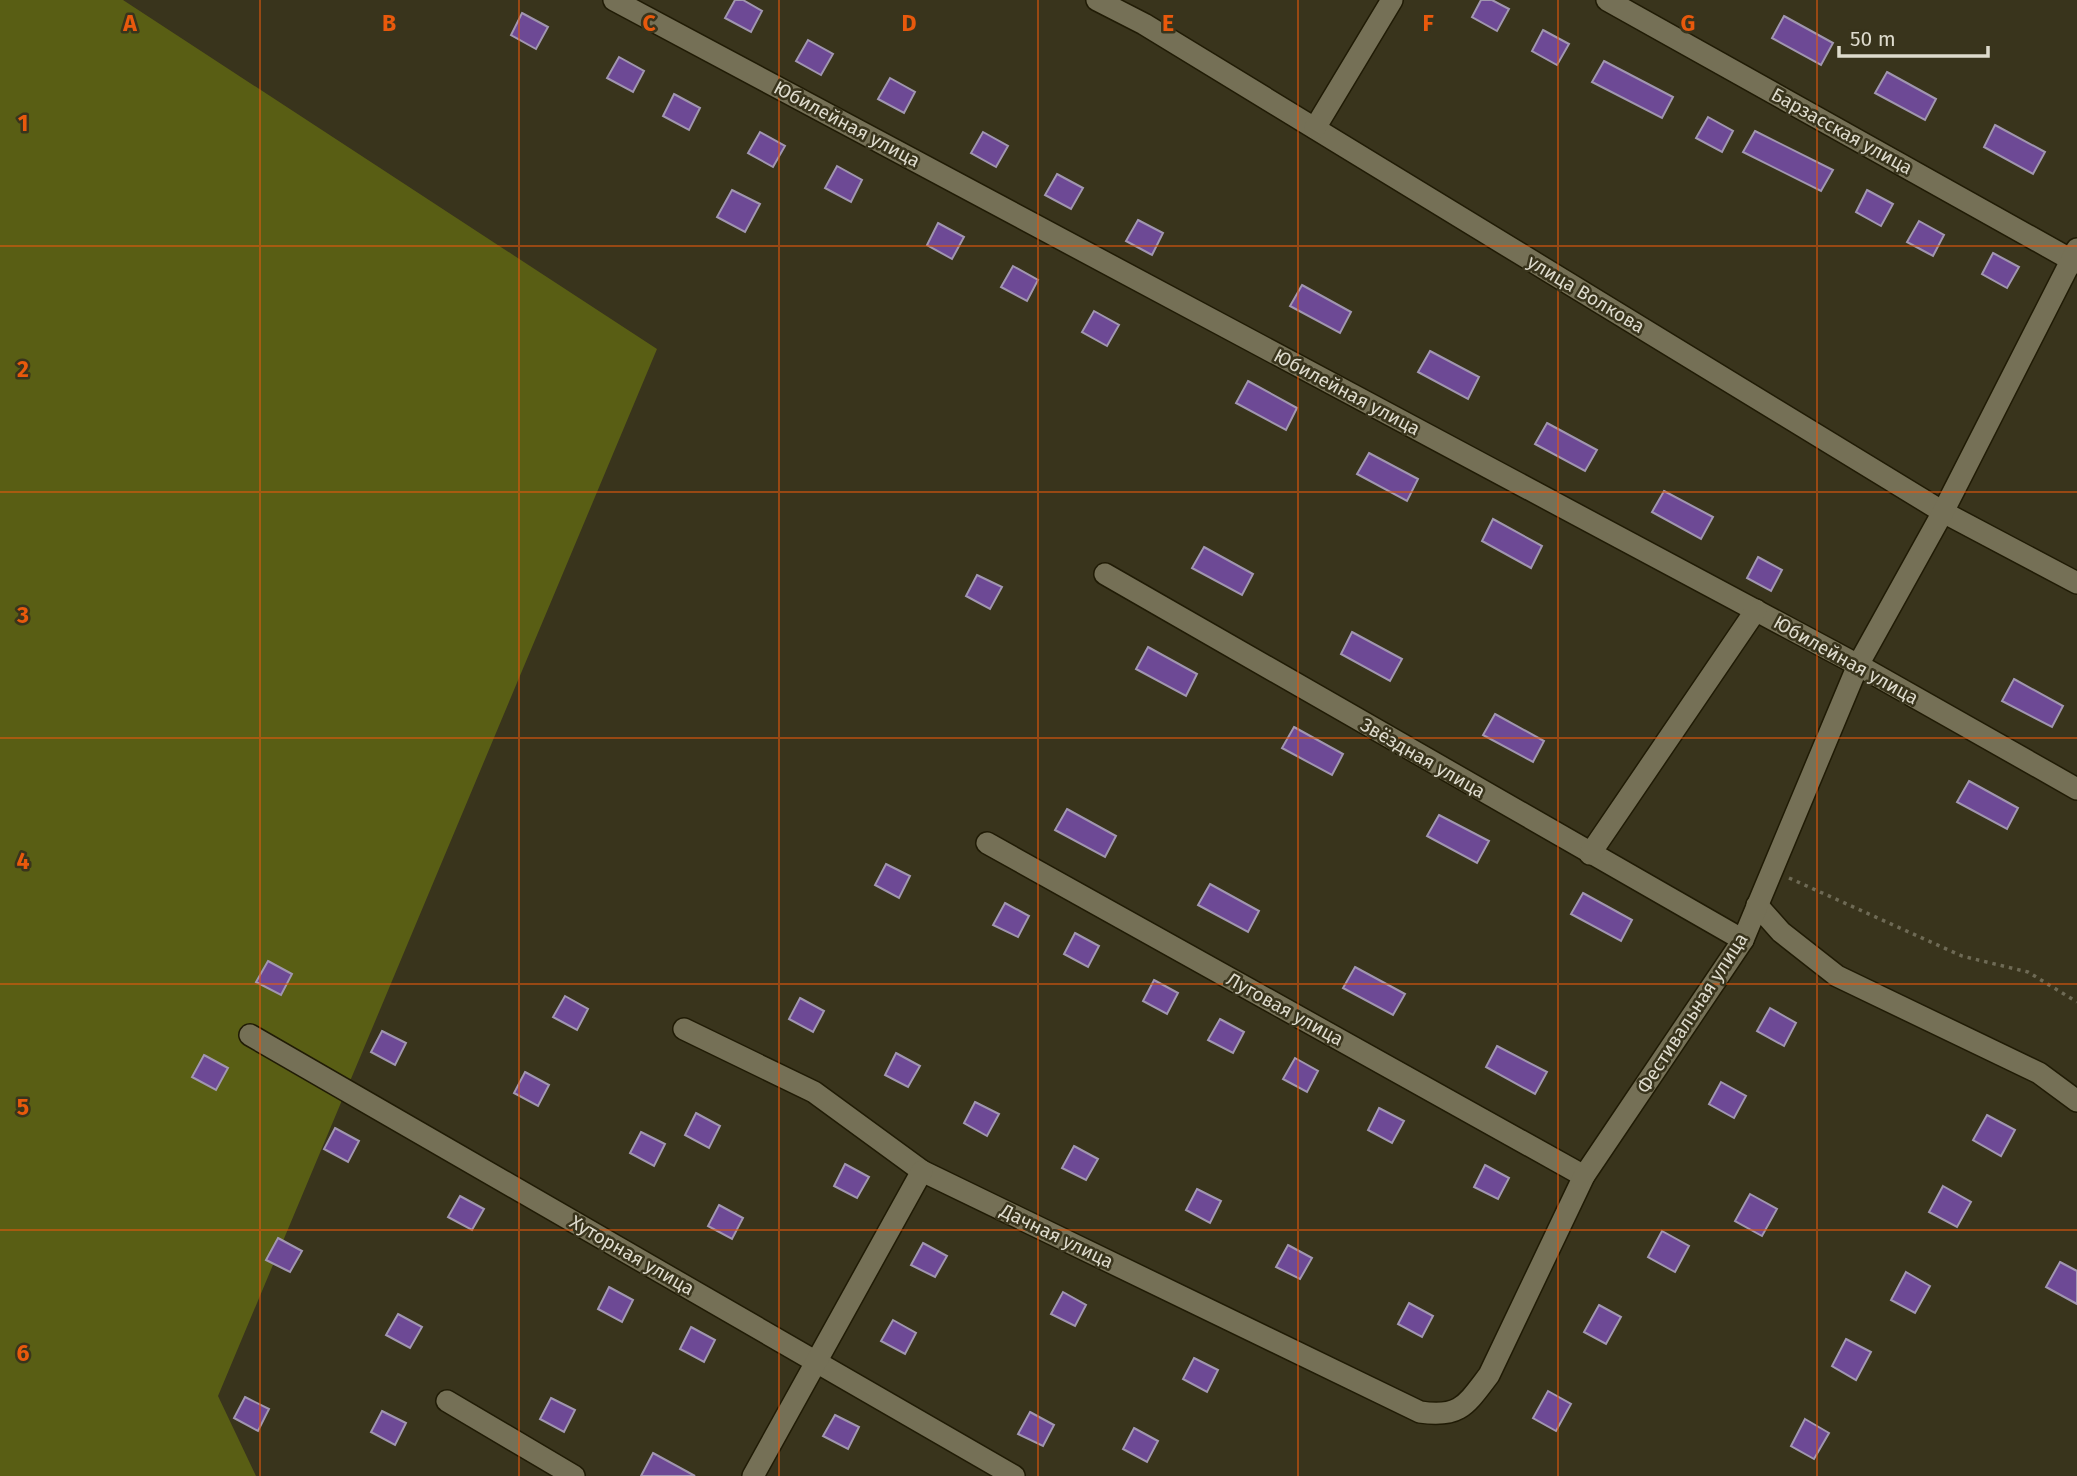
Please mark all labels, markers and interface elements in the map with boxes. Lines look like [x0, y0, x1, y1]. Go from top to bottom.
text: A [122, 9, 137, 37]
text: B [382, 9, 396, 37]
text: C [642, 9, 656, 37]
text: D [902, 9, 917, 37]
text: E [1162, 9, 1174, 37]
text: F [1422, 9, 1434, 37]
text: G [1681, 9, 1695, 37]
scale bar [1839, 14, 1988, 58]
text: 50 m [1850, 26, 1896, 52]
street label: Юбилейная улица [770, 76, 924, 172]
street label: Барзасская улица [1767, 83, 1917, 179]
text: 1 [18, 109, 28, 137]
street label: улица Волкова [1523, 250, 1649, 338]
street label: Юбилейная улица [1270, 344, 1424, 440]
text: 2 [17, 355, 29, 383]
text: 3 [16, 601, 29, 629]
street label: Юбилейная улица [1769, 611, 1923, 709]
street label: Звёздная улица [1356, 713, 1490, 803]
text: 4 [17, 847, 30, 875]
street label: Фестивальная улица [1632, 928, 1752, 1098]
street label: Луговая улица [1223, 967, 1347, 1051]
text: 5 [17, 1093, 29, 1121]
street label: Дачная улица [996, 1198, 1117, 1273]
street label: Хуторная улица [566, 1210, 698, 1300]
text: 6 [17, 1339, 30, 1367]

